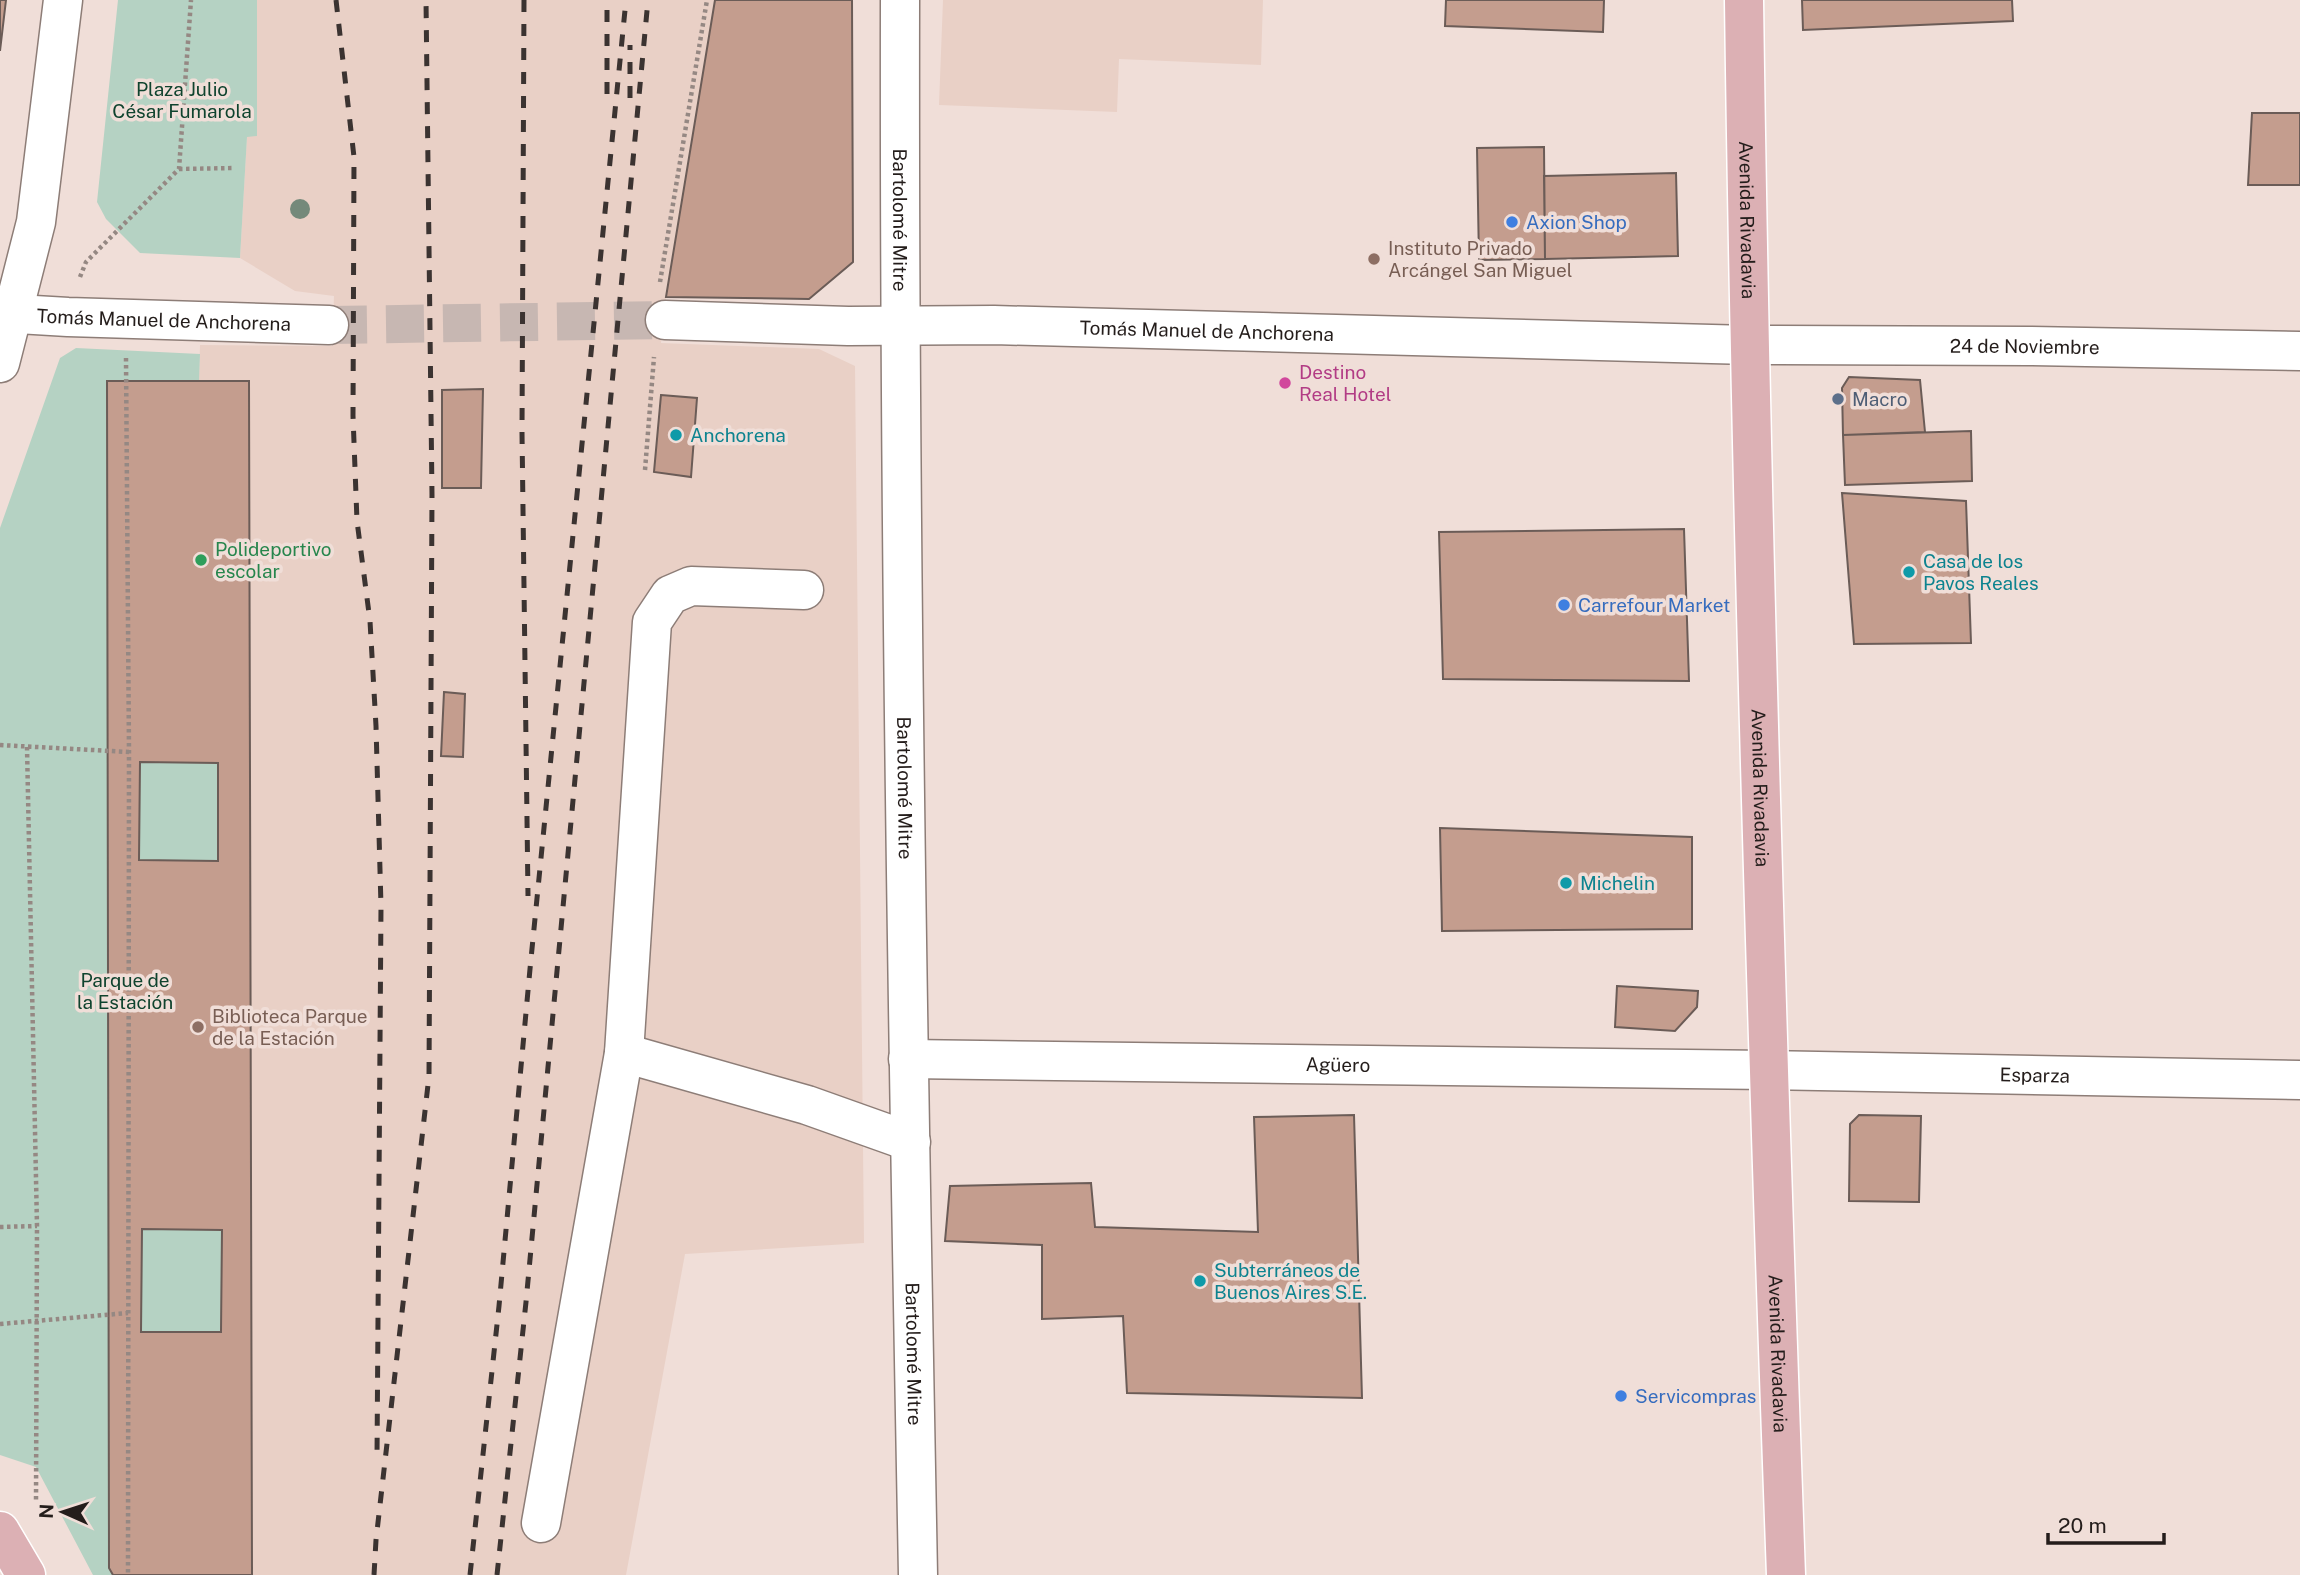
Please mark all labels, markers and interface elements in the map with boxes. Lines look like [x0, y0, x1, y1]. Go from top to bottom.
park label: Plaza Julio César Fumarola [112, 78, 252, 122]
street label: Avenida Rivadavia [1735, 141, 1760, 299]
street label: Bartolomé Mitre [889, 148, 911, 292]
place label: Axion Shop [1526, 211, 1627, 233]
marker: Axion Shop [1504, 214, 1520, 230]
place label: Instituto Privado Arcángel San Miguel [1388, 237, 1572, 281]
marker: Instituto Privado Arcángel San Miguel [1366, 251, 1382, 267]
street label: Tomás Manuel de Anchorena [36, 304, 291, 335]
street label: Tomás Manuel de Anchorena [1079, 316, 1334, 345]
street label: 24 de Noviembre [1950, 335, 2100, 358]
place label: Destino Real Hotel [1299, 361, 1391, 405]
marker: Destino Real Hotel [1277, 375, 1293, 391]
place label: Macro [1852, 388, 1908, 410]
marker: Macro [1830, 391, 1846, 407]
place label: Anchorena [690, 424, 786, 446]
marker: Anchorena [668, 427, 684, 443]
place label: Polideportivo escolar [215, 538, 332, 582]
place label: Casa de los Pavos Reales [1923, 550, 2039, 594]
marker: Polideportivo escolar [193, 552, 209, 568]
marker: Casa de los Pavos Reales [1901, 564, 1917, 580]
place label: Carrefour Market [1578, 594, 1731, 616]
marker: Carrefour Market [1556, 597, 1572, 613]
street label: Avenida Rivadavia [1747, 708, 1774, 867]
street label: Bartolomé Mitre [893, 716, 917, 860]
place label: Michelin [1580, 872, 1655, 894]
marker: Michelin [1558, 875, 1574, 891]
park label: Parque de la Estación [77, 969, 173, 1013]
place label: Biblioteca Parque de la Estación [212, 1005, 368, 1049]
marker: Biblioteca Parque de la Estación [190, 1019, 206, 1035]
street label: Agüero [1306, 1053, 1370, 1076]
street label: Esparza [2000, 1063, 2070, 1087]
place label: Subterráneos de Buenos Aires S.E. [1214, 1259, 1367, 1303]
marker: Subterráneos de Buenos Aires S.E. [1192, 1273, 1208, 1289]
street label: Avenida Rivadavia [1764, 1274, 1792, 1433]
street label: Bartolomé Mitre [902, 1282, 926, 1426]
place label: Servicompras [1635, 1385, 1756, 1407]
marker: Servicompras [1613, 1388, 1629, 1404]
north arrow [28, 1477, 98, 1547]
scale bar [2048, 1502, 2164, 1546]
text: N [35, 1503, 57, 1519]
text: 20 m [2058, 1513, 2107, 1538]

